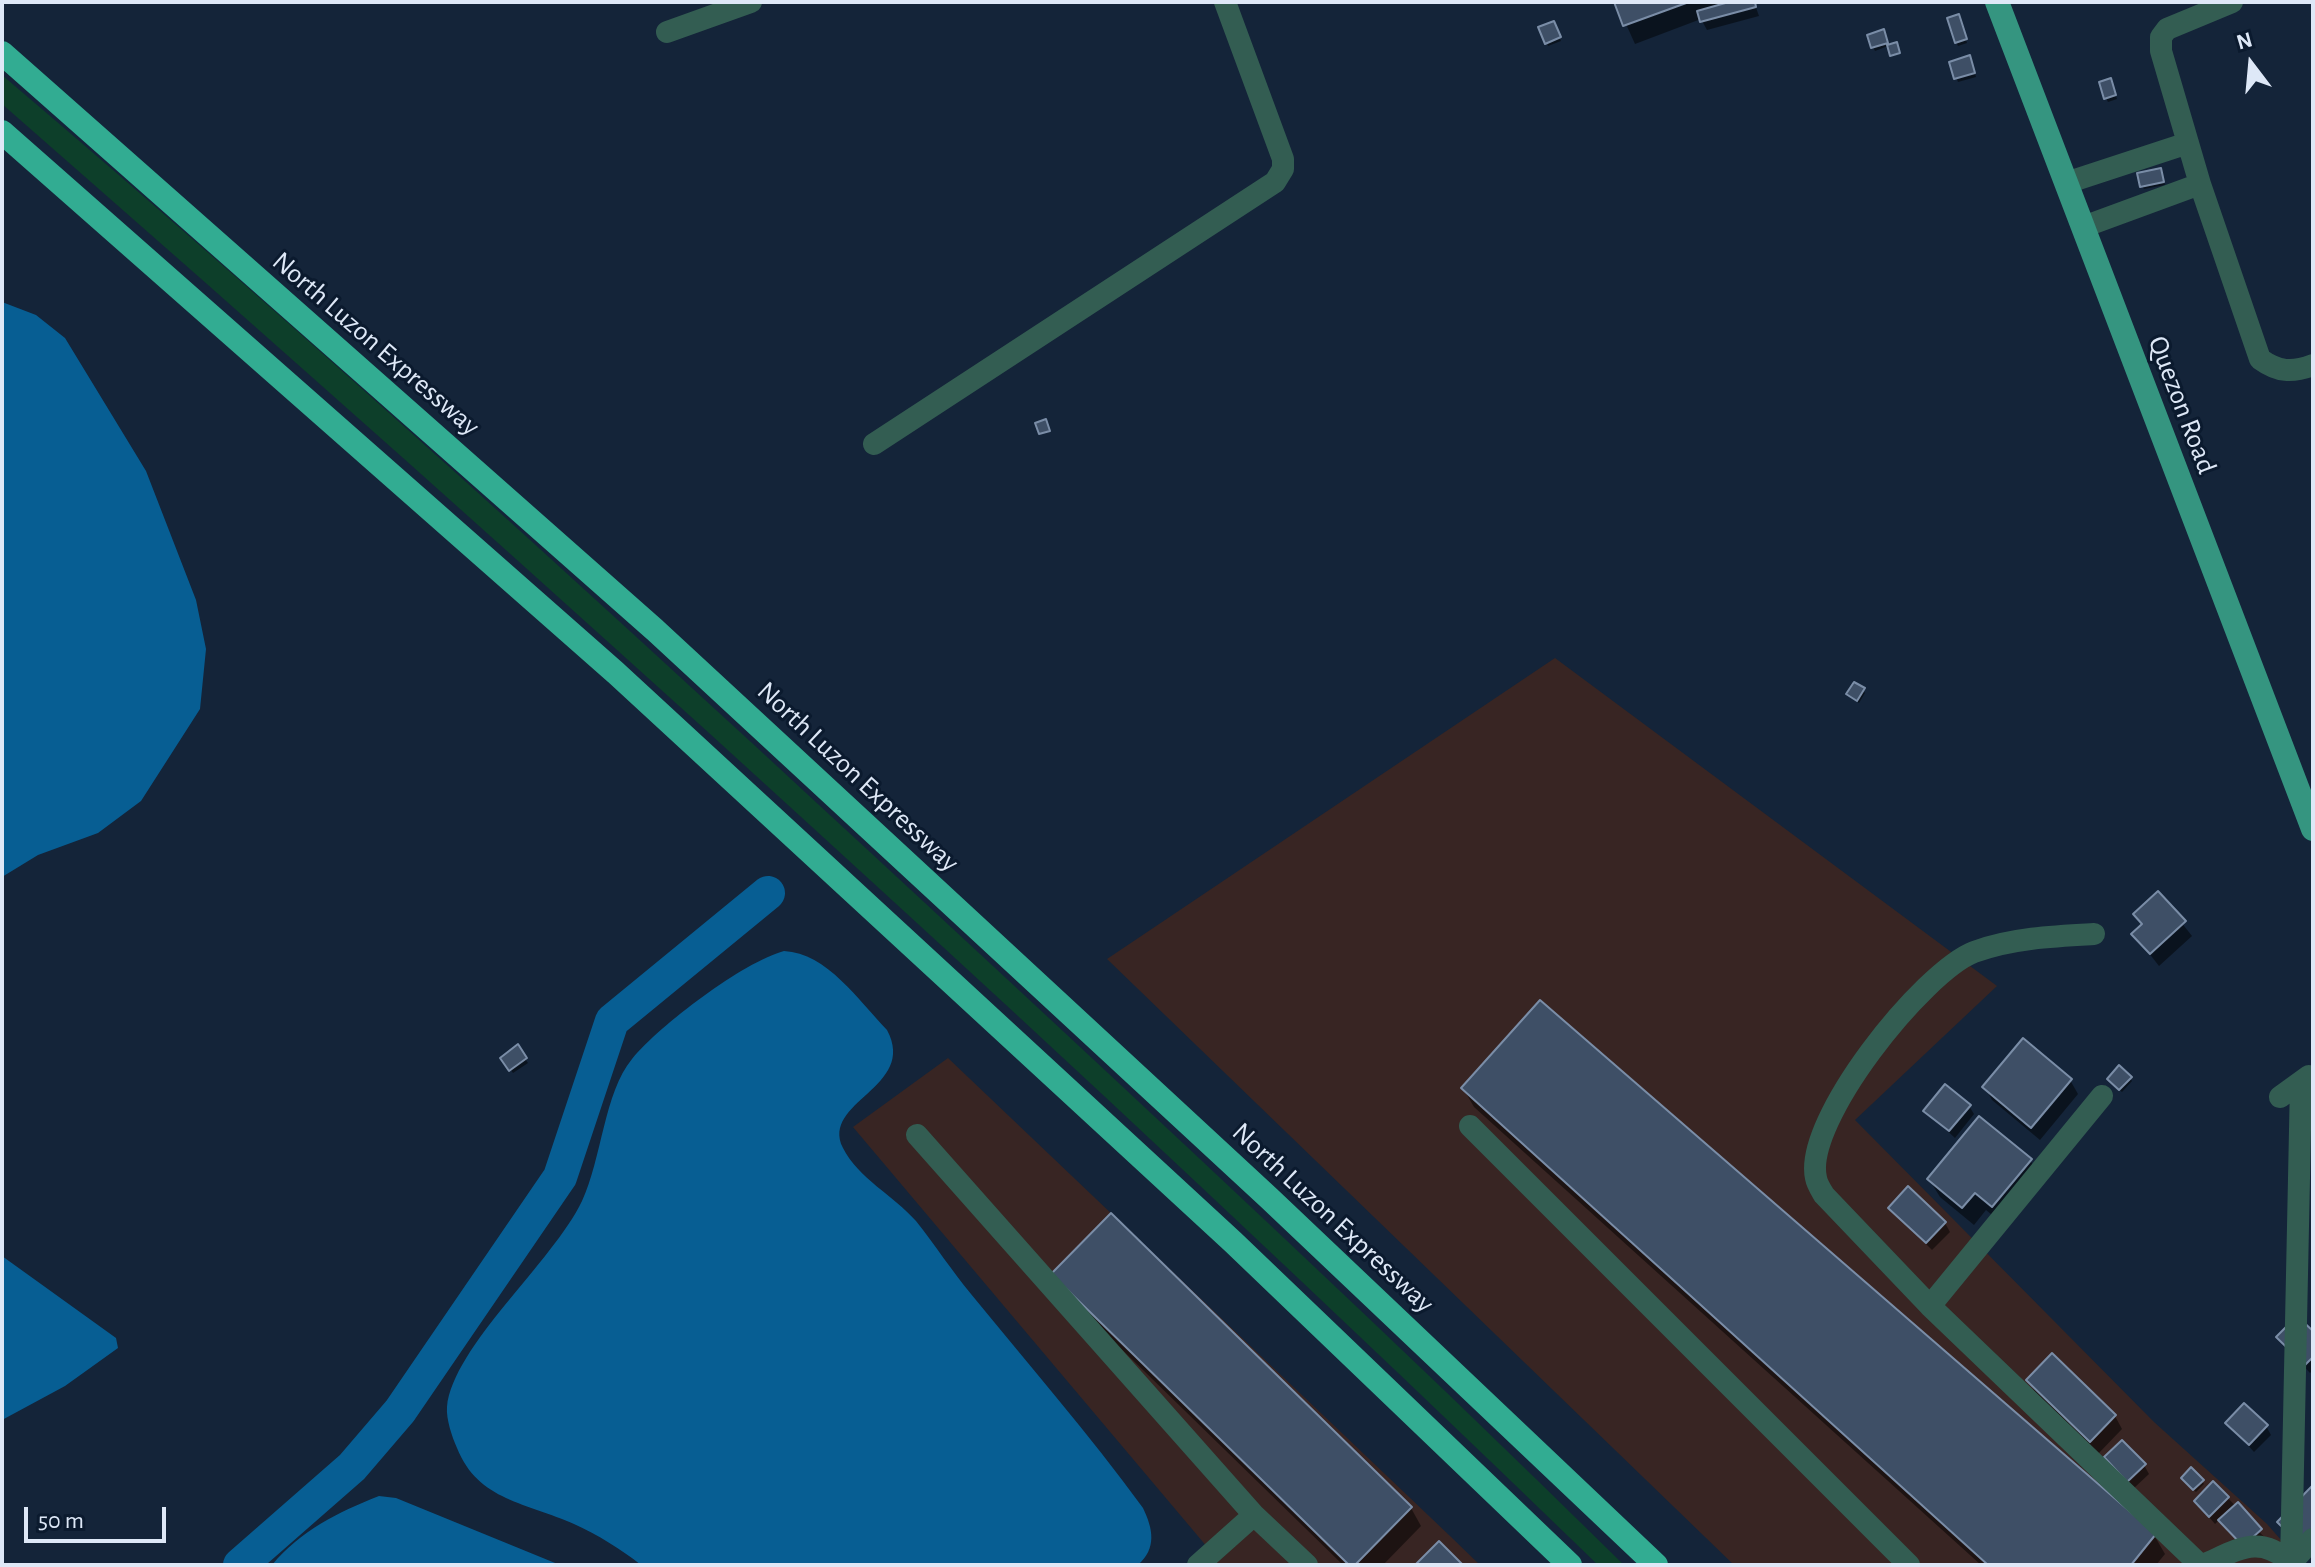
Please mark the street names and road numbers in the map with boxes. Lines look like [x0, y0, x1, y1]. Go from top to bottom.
street label: North Luzon Expressway [265, 245, 487, 443]
street label: Quezon Road [2140, 332, 2224, 478]
street label: North Luzon Expressway [750, 675, 966, 879]
street label: North Luzon Expressway [1225, 1116, 1441, 1320]

